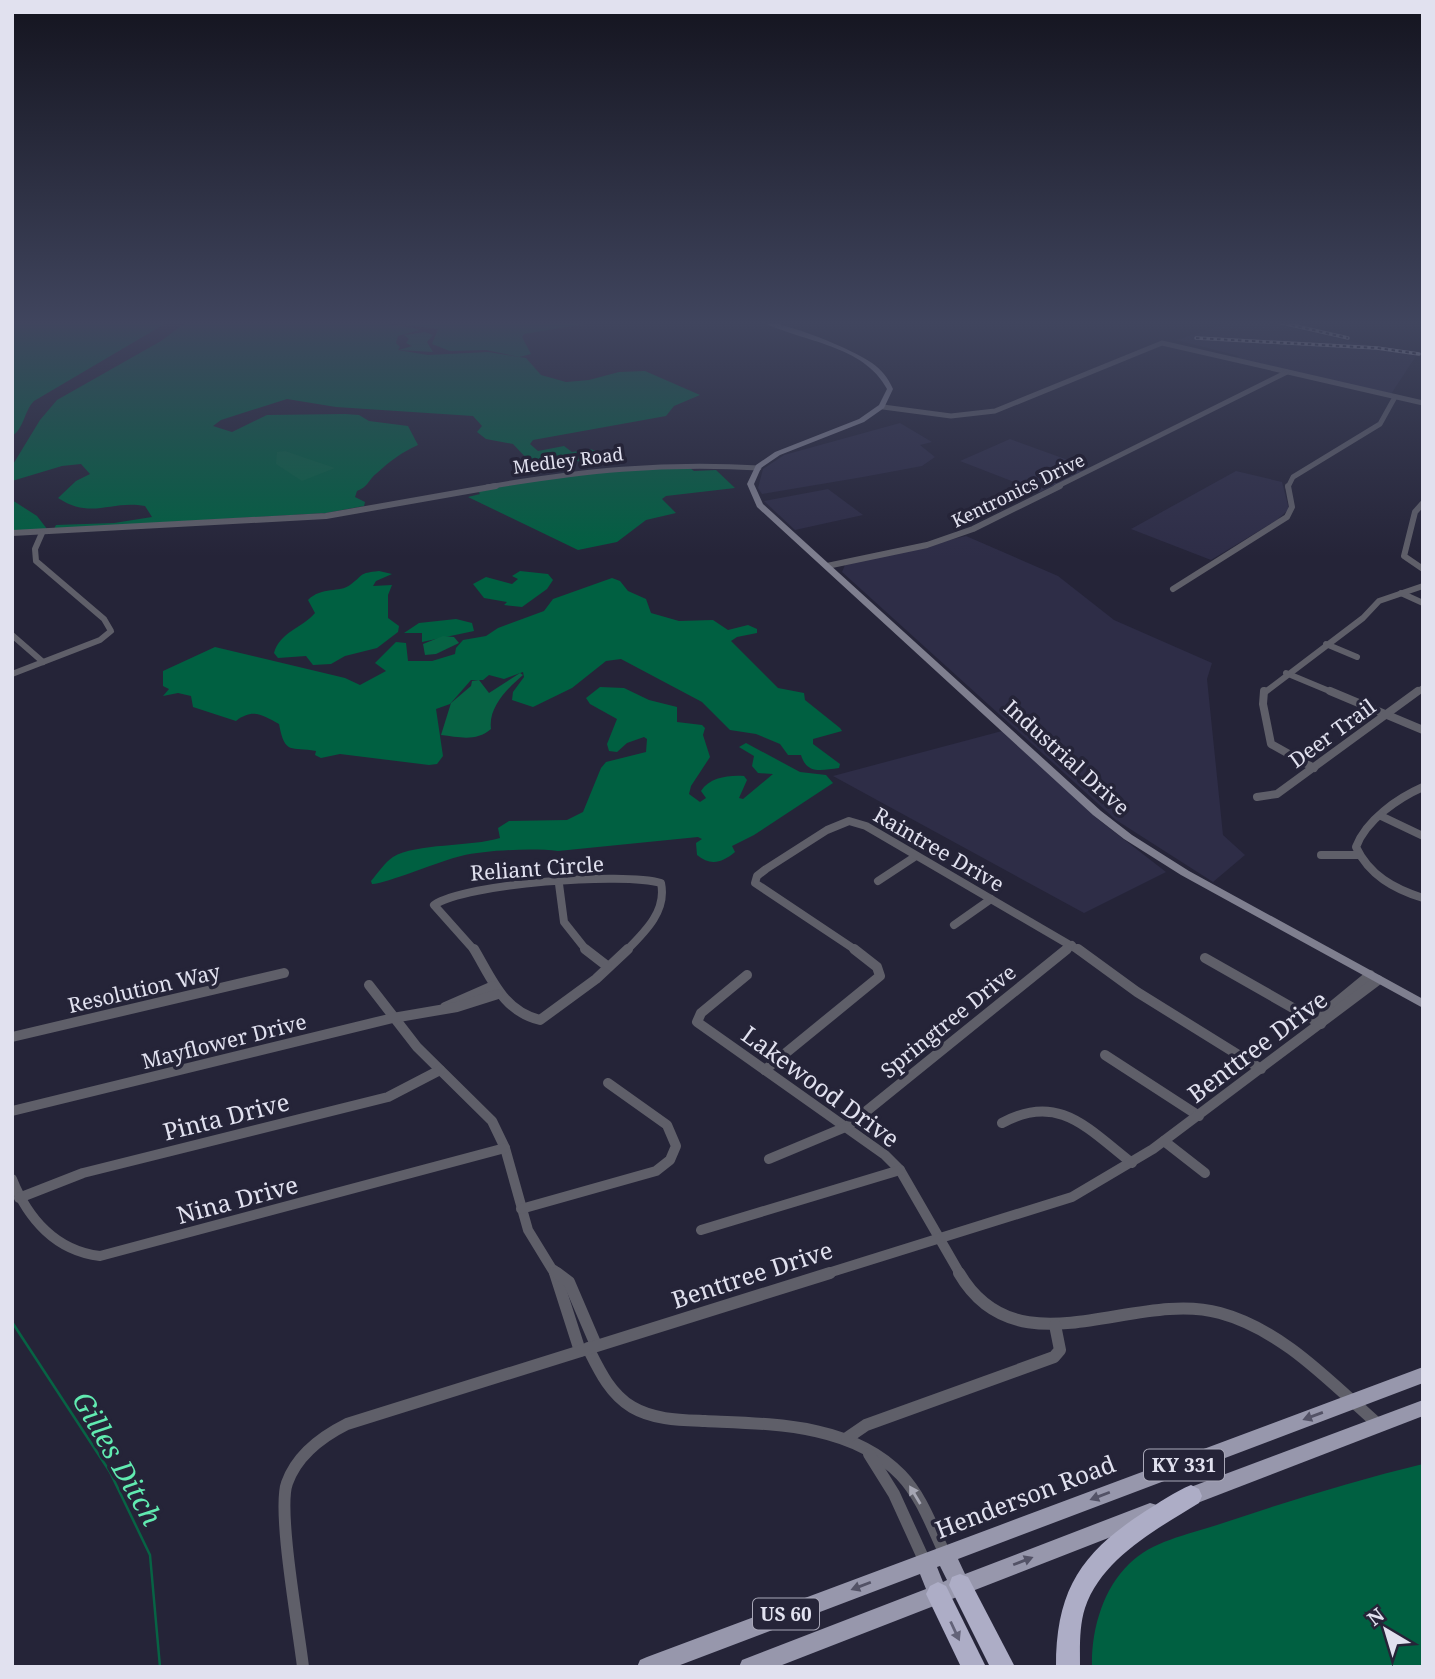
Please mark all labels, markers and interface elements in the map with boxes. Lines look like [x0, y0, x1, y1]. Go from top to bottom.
street label: Medley Road [511, 441, 625, 479]
street label: Kentronics Drive [948, 447, 1088, 533]
street label: Deer Trail [1283, 692, 1381, 774]
street label: Industrial Drive [998, 693, 1136, 821]
street label: Raintree Drive [869, 800, 1009, 898]
street label: Reliant Circle [469, 849, 605, 887]
street label: Resolution Way [65, 957, 223, 1019]
street label: Springtree Drive [875, 958, 1021, 1084]
street label: Benttree Drive [1180, 982, 1334, 1110]
street label: Mayflower Drive [139, 1007, 309, 1075]
street label: Lakewood Drive [735, 1018, 907, 1154]
street label: Pinta Drive [159, 1084, 293, 1148]
street label: Nina Drive [173, 1167, 301, 1231]
street label: Benttree Drive [667, 1232, 837, 1316]
water label: Gilles Ditch [64, 1384, 172, 1532]
one-way arrow [1303, 1411, 1324, 1422]
street label: Henderson Road [930, 1446, 1120, 1546]
road number: KY 331 [1144, 1450, 1224, 1480]
one-way arrow [908, 1486, 921, 1505]
one-way arrow [1089, 1491, 1110, 1502]
one-way arrow [1013, 1555, 1034, 1566]
one-way arrow [850, 1581, 871, 1592]
north arrow [1351, 1595, 1421, 1665]
road number: US 60 [753, 1598, 819, 1630]
text: N [1362, 1602, 1389, 1631]
one-way arrow [949, 1621, 961, 1641]

